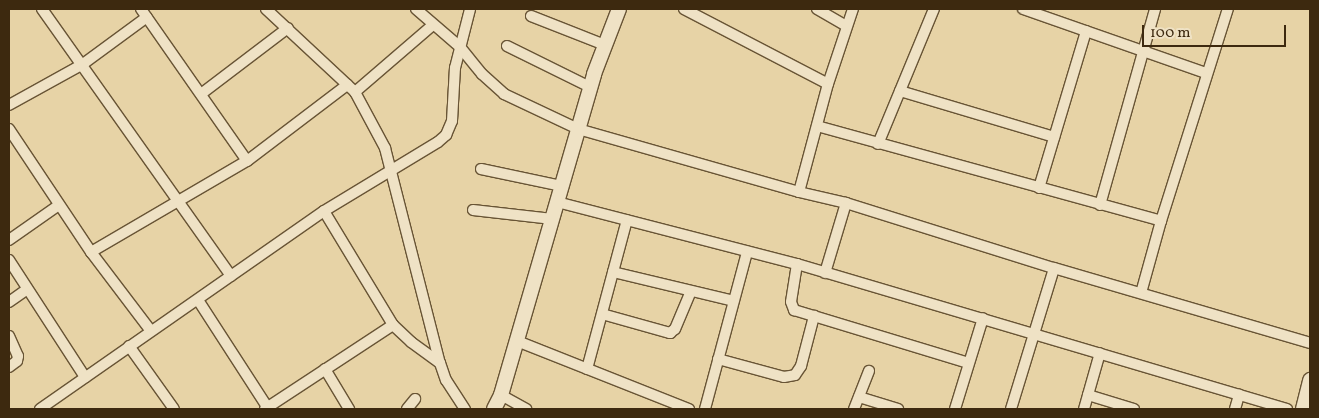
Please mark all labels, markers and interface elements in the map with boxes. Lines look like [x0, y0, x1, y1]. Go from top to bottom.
scale bar [1144, 15, 1288, 47]
text: 100 m [1150, 23, 1190, 44]

